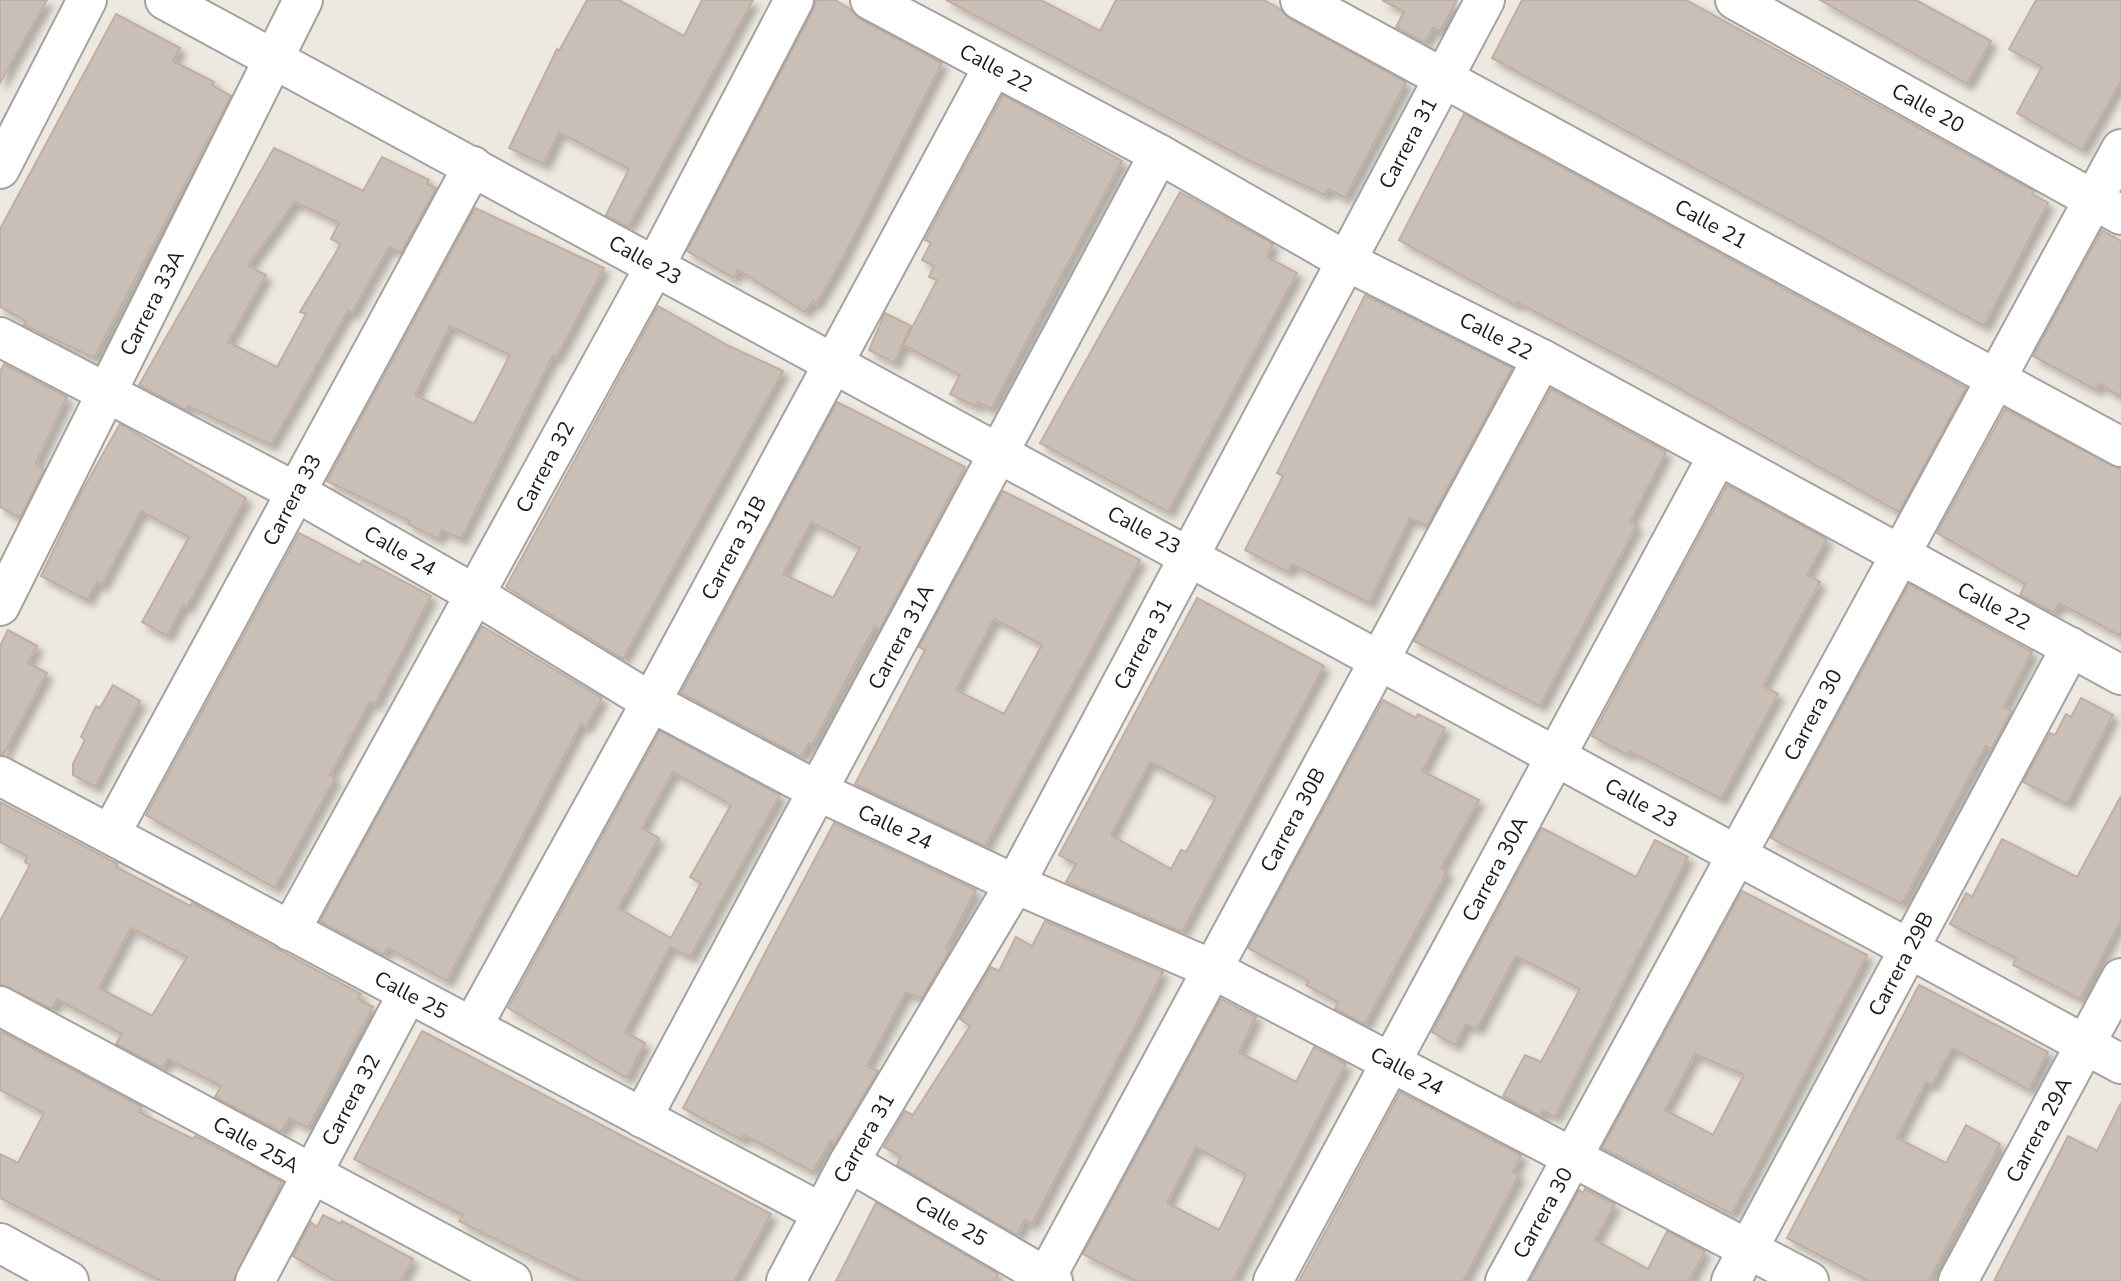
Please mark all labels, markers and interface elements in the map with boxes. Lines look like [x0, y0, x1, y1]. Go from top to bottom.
street label: Calle 22 [955, 37, 1037, 99]
street label: Calle 20 [1887, 77, 1969, 139]
street label: Carrera 31 [1372, 92, 1444, 194]
street label: Calle 21 [1670, 193, 1752, 255]
street label: Calle 23 [604, 229, 686, 291]
street label: Carrera 33A [113, 245, 191, 361]
street label: Calle 22 [1454, 306, 1538, 366]
street label: Carrera 32 [509, 416, 581, 518]
street label: Carrera 33 [256, 449, 328, 551]
street label: Carrera 31B [695, 491, 773, 605]
street label: Calle 23 [1103, 499, 1185, 561]
street label: Calle 24 [359, 519, 441, 583]
street label: Calle 22 [1953, 575, 2035, 637]
street label: Carrera 31A [862, 579, 940, 695]
street label: Carrera 31 [1107, 593, 1179, 695]
street label: Carrera 30 [1777, 664, 1849, 766]
street label: Carrera 30B [1254, 763, 1332, 877]
street label: Calle 23 [1600, 772, 1682, 834]
street label: Calle 24 [853, 798, 937, 856]
street label: Carrera 30A [1456, 811, 1534, 927]
street label: Carrera 29B [1862, 907, 1940, 1021]
street label: Calle 25 [370, 964, 452, 1026]
street label: Calle 24 [1366, 1040, 1448, 1102]
street label: Carrera 32 [315, 1049, 387, 1151]
street label: Carrera 29A [2000, 1072, 2078, 1188]
street label: Carrera 31 [827, 1088, 901, 1188]
street label: Calle 25A [208, 1110, 304, 1180]
street label: Carrera 30 [1506, 1162, 1580, 1264]
street label: Calle 25 [910, 1189, 992, 1253]

